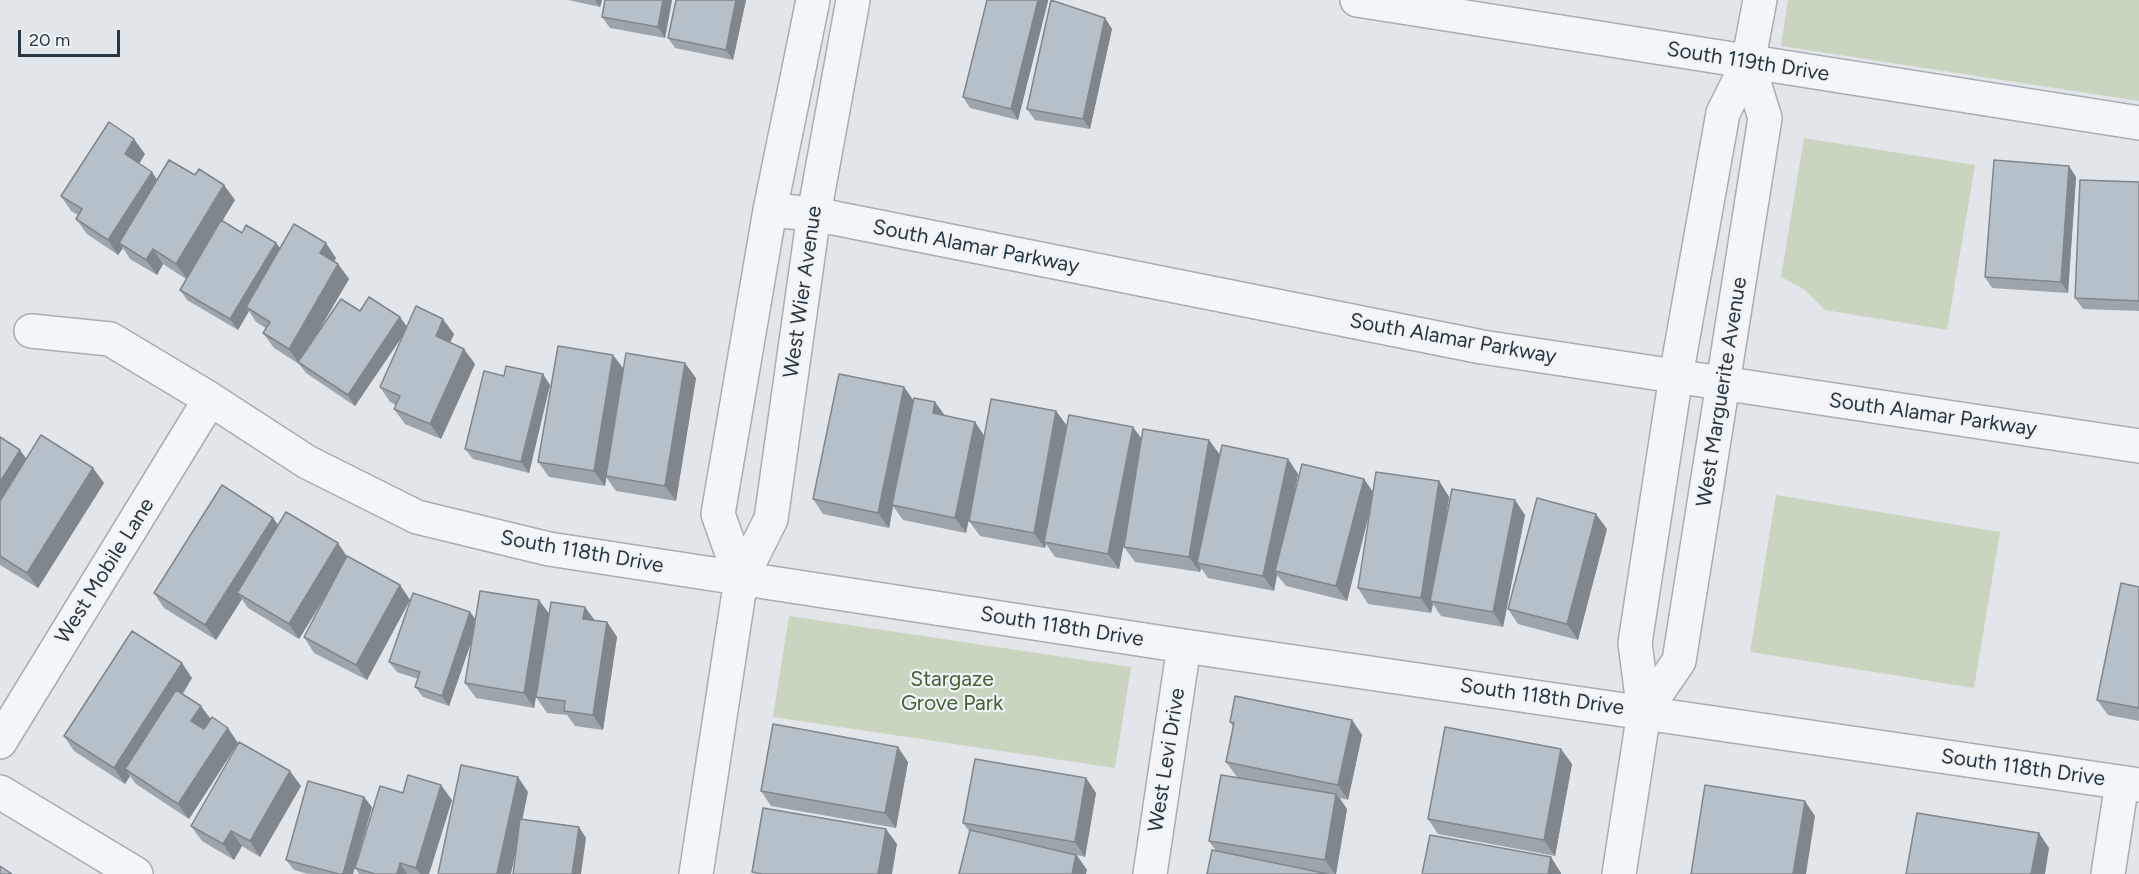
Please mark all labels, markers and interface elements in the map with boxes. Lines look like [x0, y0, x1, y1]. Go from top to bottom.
scale bar [21, 18, 123, 56]
text: 20 m [29, 29, 70, 51]
street label: South 119th Drive [1665, 37, 1831, 87]
street label: West Wier Avenue [778, 204, 828, 380]
street label: South Alamar Parkway [871, 215, 1081, 279]
street label: West Marguerite Avenue [1691, 275, 1753, 509]
street label: South Alamar Parkway [1348, 308, 1558, 370]
street label: South Alamar Parkway [1827, 388, 2039, 442]
street label: West Mobile Lane [50, 494, 160, 648]
street label: South 118th Drive [498, 525, 666, 579]
street label: South 118th Drive [978, 602, 1146, 652]
park label: Stargaze Grove Park [901, 667, 1003, 717]
street label: South 118th Drive [1458, 673, 1626, 721]
street label: West Levi Drive [1143, 686, 1191, 834]
street label: South 118th Drive [1939, 744, 2107, 792]

